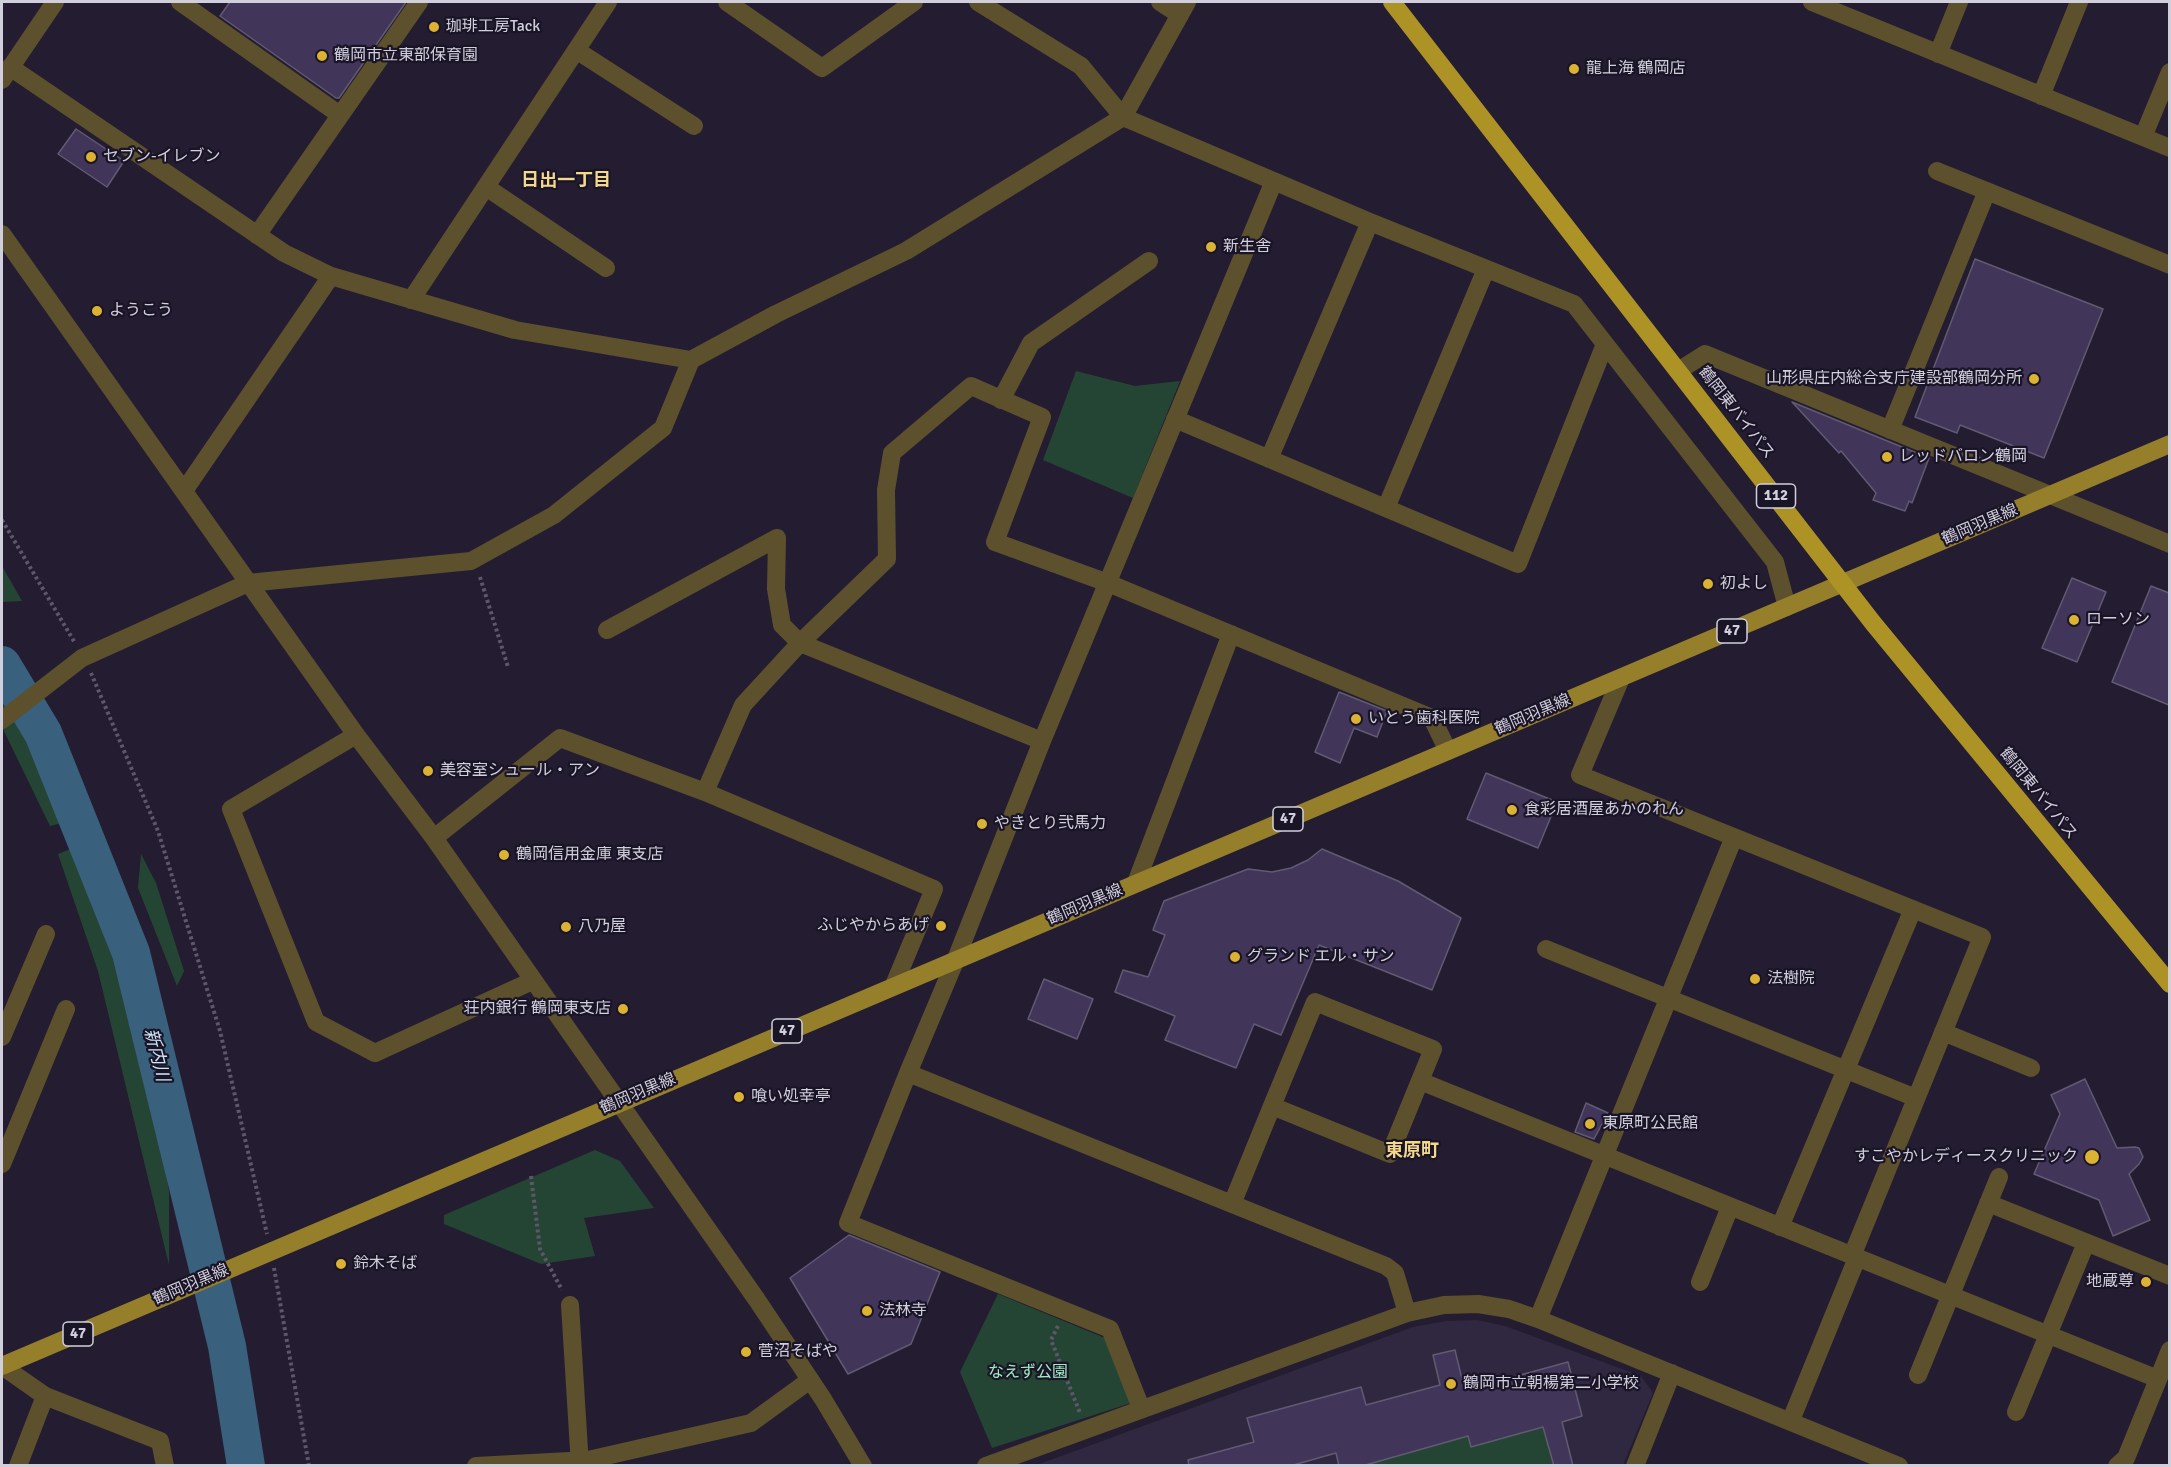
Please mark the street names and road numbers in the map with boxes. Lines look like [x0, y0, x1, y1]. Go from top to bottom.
street label: 鶴岡東バイパス [1694, 363, 1778, 463]
road number: 112 [1756, 484, 1796, 508]
street label: 鶴岡羽黒線 [1939, 501, 2021, 549]
road number: 47 [1717, 619, 1747, 643]
street label: 鶴岡羽黒線 [1492, 691, 1574, 739]
street label: 鶴岡東バイパス [1995, 744, 2081, 844]
road number: 47 [1273, 807, 1303, 831]
street label: 鶴岡羽黒線 [1044, 881, 1126, 929]
road number: 47 [772, 1019, 802, 1043]
street label: 鶴岡羽黒線 [597, 1070, 679, 1118]
street label: 鶴岡羽黒線 [150, 1261, 232, 1309]
road number: 47 [63, 1322, 93, 1346]

